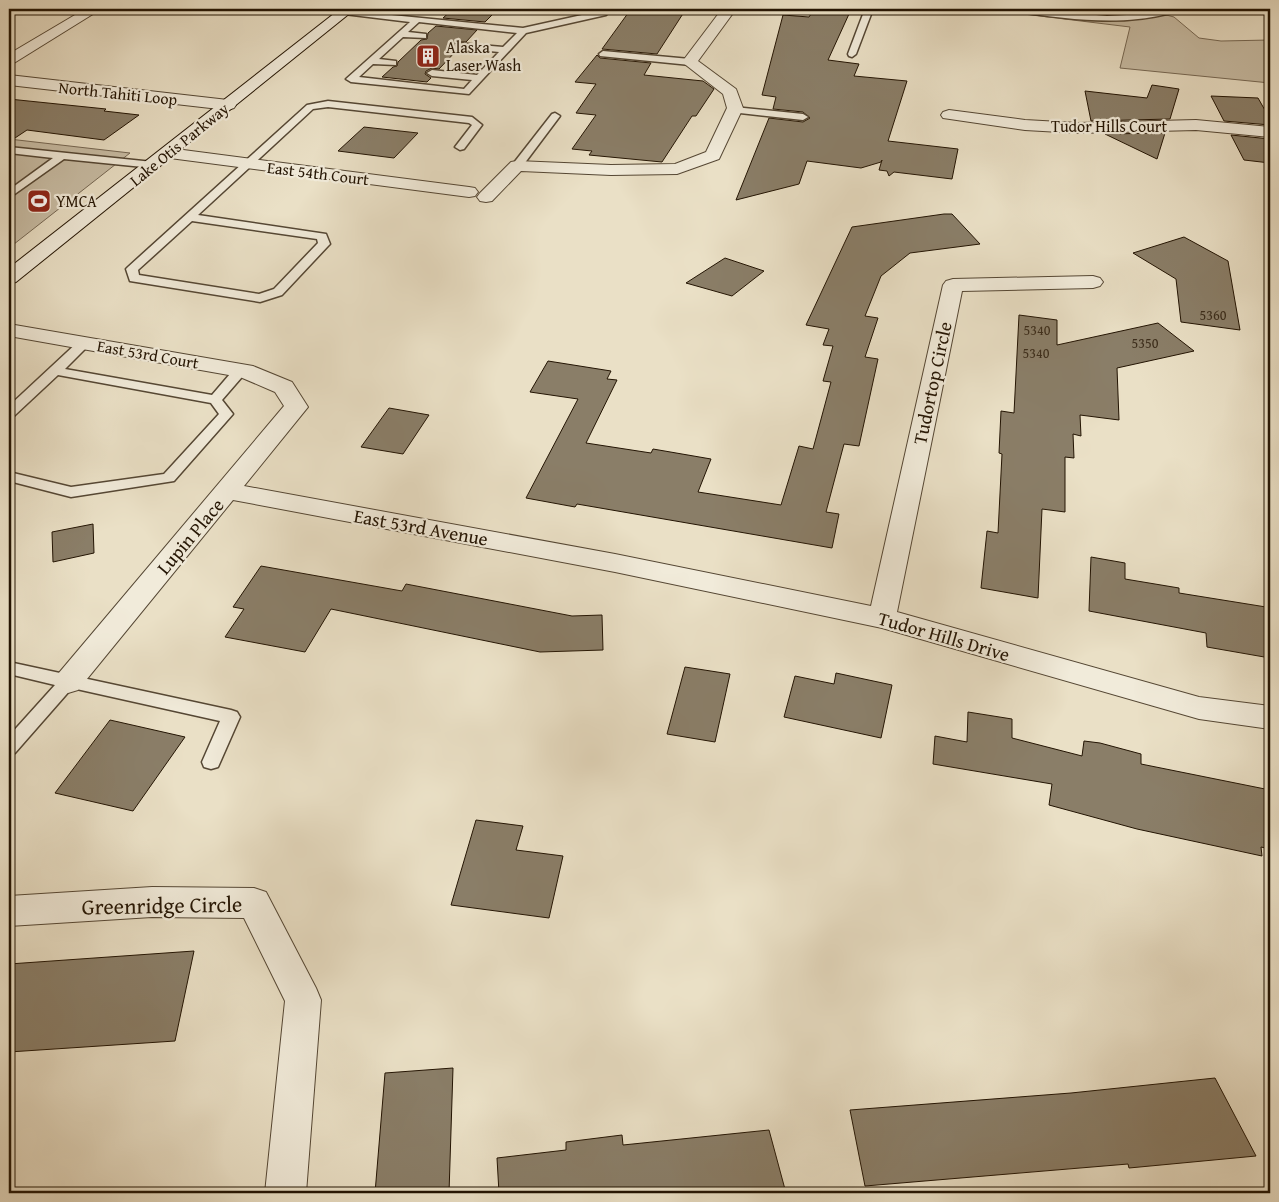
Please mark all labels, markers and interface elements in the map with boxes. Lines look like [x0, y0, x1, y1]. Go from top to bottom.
place label: Alaska Laser Wash [446, 35, 521, 77]
building icon: Alaska Laser Wash [415, 43, 441, 69]
street label: North Tahiti Loop [57, 75, 179, 111]
street label: Lake Otis Parkway [124, 96, 234, 192]
street label: Tudor Hills Court [1051, 114, 1167, 138]
street label: East 54th Court [266, 155, 371, 191]
sports icon: YMCA [26, 188, 52, 214]
place label: YMCA [56, 189, 97, 213]
house number: 5360 [1200, 305, 1227, 325]
street label: Tudortop Circle [905, 319, 959, 447]
house number: 5340 [1024, 320, 1051, 340]
street label: East 53rd Court [95, 333, 201, 375]
house number: 5350 [1132, 333, 1159, 353]
house number: 5340 [1023, 343, 1050, 363]
street label: Lupin Place [150, 492, 230, 580]
street label: East 53rd Avenue [352, 501, 490, 553]
street label: Tudor Hills Drive [875, 604, 1013, 668]
street label: Greenridge Circle [81, 888, 243, 922]

